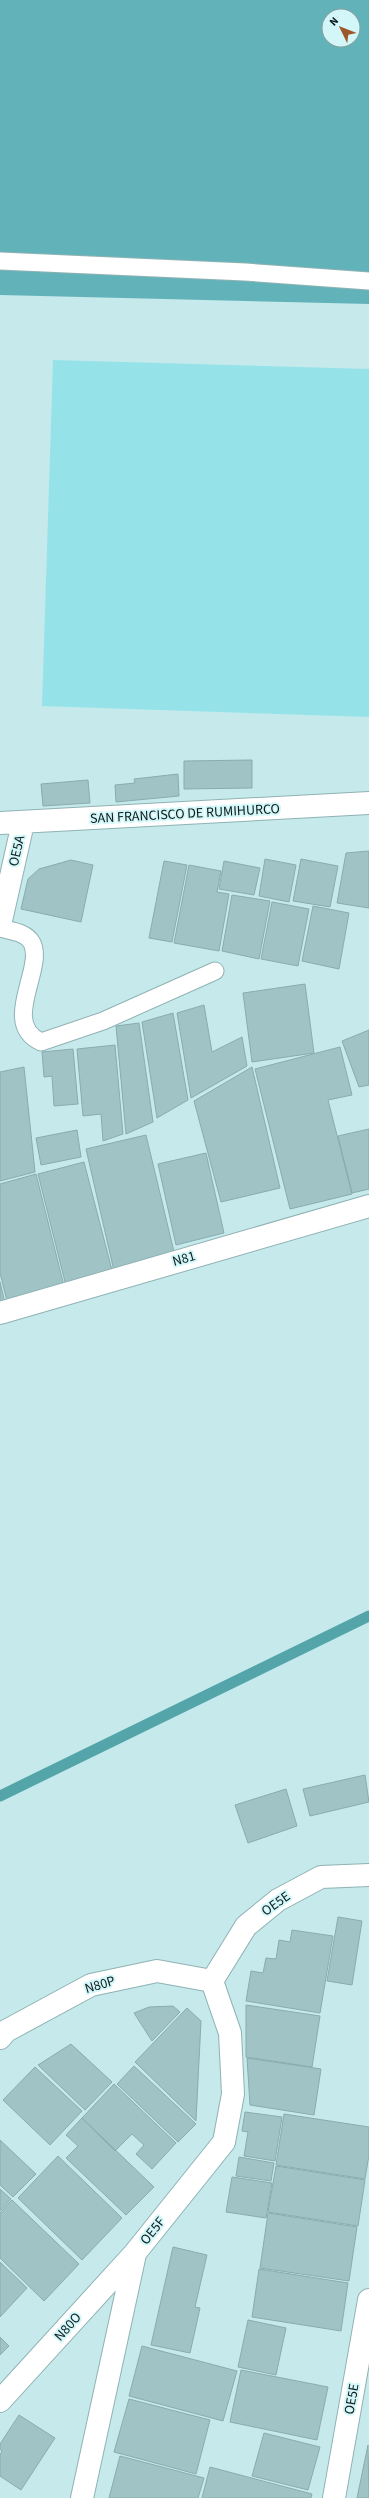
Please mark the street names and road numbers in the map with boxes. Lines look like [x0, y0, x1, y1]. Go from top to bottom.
street label: SAN FRANCISCO DE RUMIHURCO [90, 799, 280, 829]
street label: OE5A [4, 833, 30, 868]
street label: N81 [170, 1246, 198, 1272]
street label: OE5E [258, 1887, 294, 1921]
street label: N80P [82, 1971, 118, 1999]
street label: OE5F [136, 2213, 170, 2249]
street label: N80O [50, 2308, 86, 2346]
street label: OE5E [339, 2382, 365, 2416]

